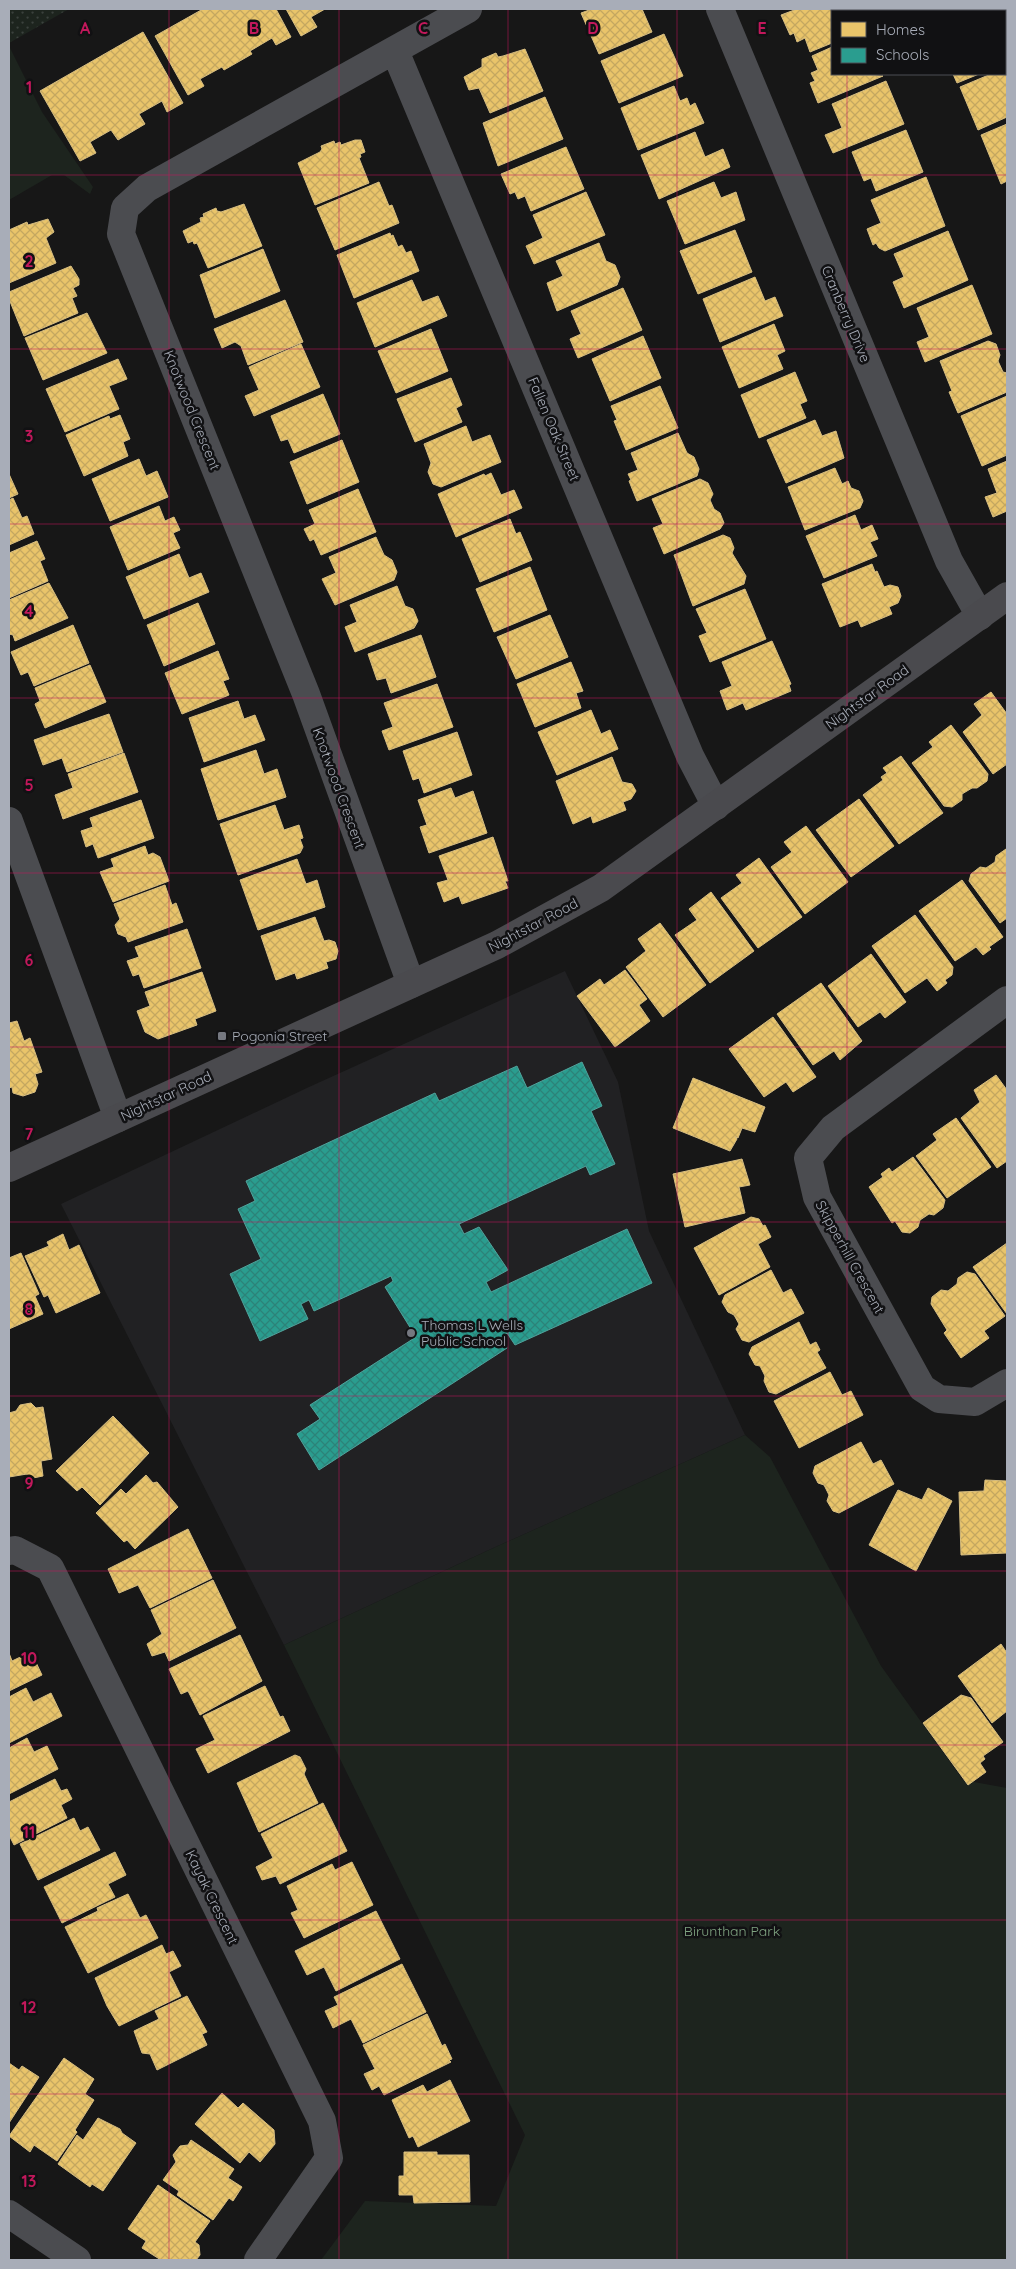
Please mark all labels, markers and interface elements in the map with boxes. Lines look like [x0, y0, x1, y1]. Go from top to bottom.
legend [831, 10, 1006, 75]
text: A [80, 18, 91, 38]
text: B [249, 18, 259, 38]
text: C [418, 18, 428, 38]
text: D [587, 18, 599, 38]
text: E [757, 18, 767, 38]
text: Homes [876, 20, 925, 39]
text: Schools [876, 45, 929, 64]
text: 1 [26, 77, 32, 97]
text: 2 [24, 251, 34, 271]
street label: Cranberry Drive [817, 263, 875, 365]
street label: Knotwood Crescent [160, 347, 224, 473]
street label: Fallen Oak Street [524, 374, 584, 484]
text: 3 [25, 426, 33, 446]
text: 4 [24, 601, 34, 621]
street label: Nightstar Road [822, 661, 912, 733]
street label: Knotwood Crescent [309, 725, 369, 851]
text: 5 [24, 775, 34, 795]
street label: Nightstar Road [485, 894, 581, 956]
text: 6 [25, 950, 34, 970]
place label: Pogonia Street [232, 1027, 327, 1045]
marker: Pogonia Street [216, 1030, 228, 1042]
street label: Nightstar Road [117, 1067, 215, 1125]
text: 7 [25, 1124, 34, 1144]
street label: Skipperhill Crescent [811, 1197, 889, 1317]
text: 8 [25, 1299, 34, 1319]
place label: Thomas L Wells Public School [421, 1316, 523, 1350]
marker: Thomas L Wells Public School [405, 1327, 417, 1339]
text: 9 [24, 1473, 34, 1493]
text: 10 [21, 1648, 37, 1668]
text: 11 [23, 1822, 35, 1842]
street label: Kayak Crescent [181, 1847, 243, 1947]
park label: Birunthan Park [684, 1922, 780, 1940]
text: 12 [21, 1997, 37, 2017]
text: 13 [22, 2171, 36, 2191]

